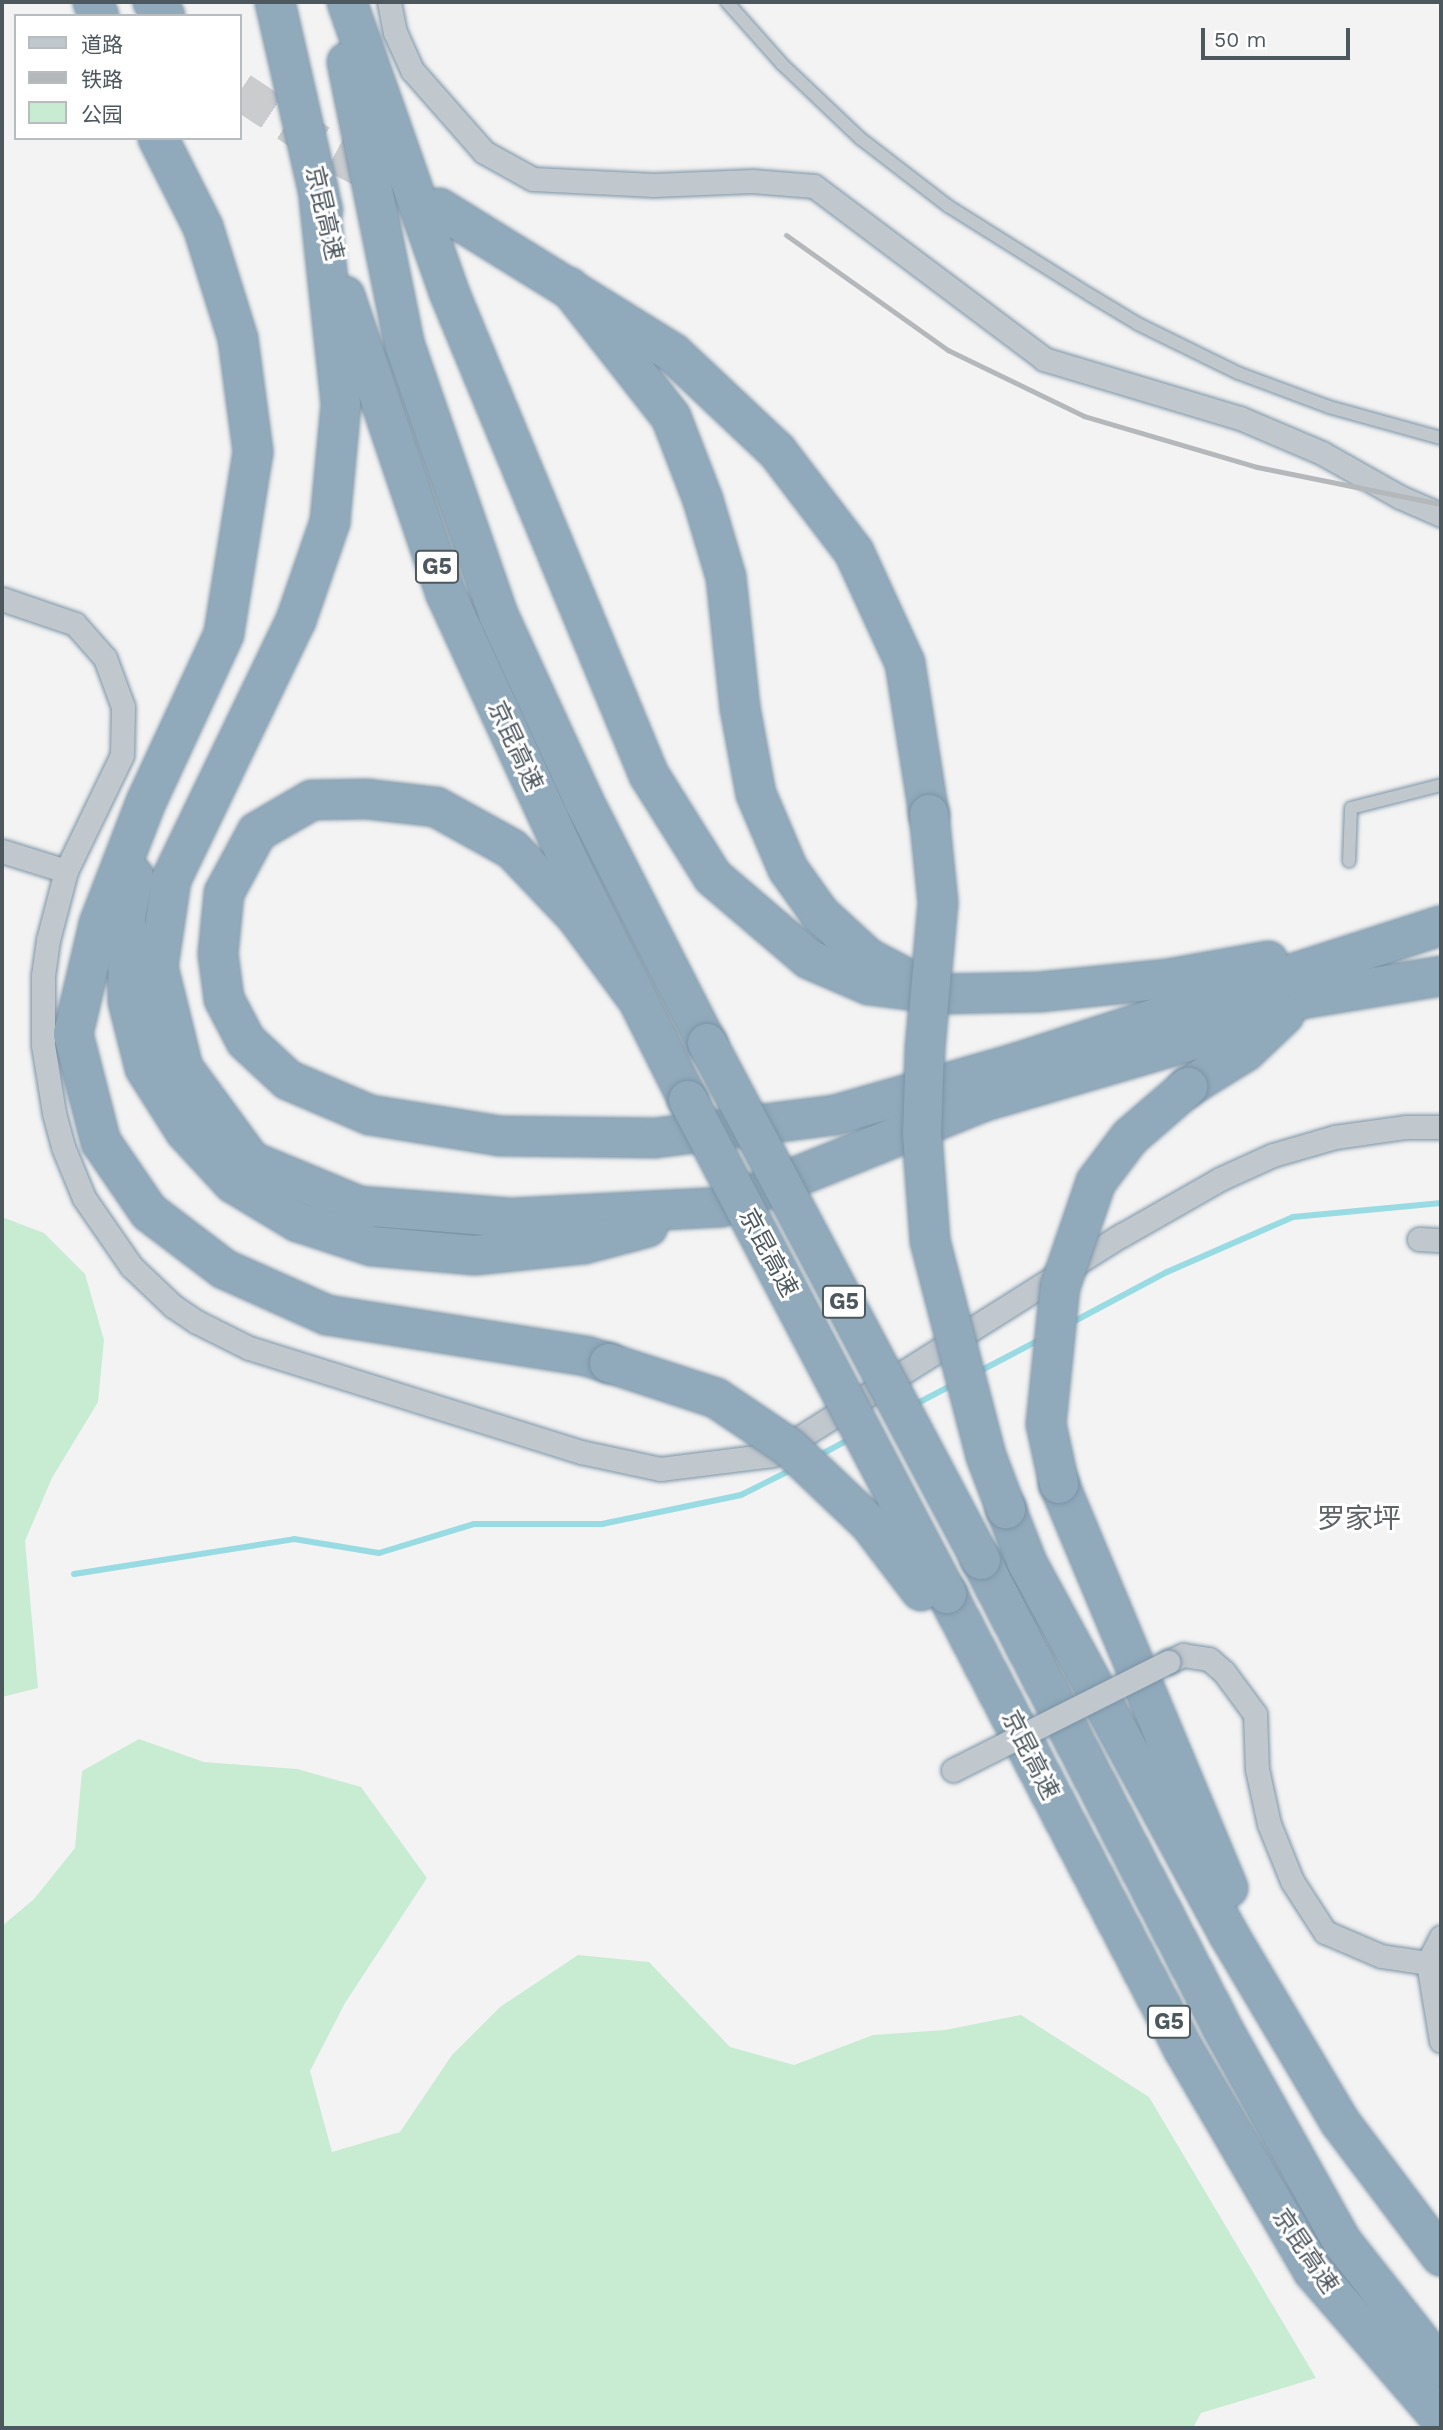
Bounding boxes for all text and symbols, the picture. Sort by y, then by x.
legend [14,14,242,140]
scale bar [1205,14,1354,58]
text: 50 m [1214,27,1266,52]
text: 道路 [81,32,123,57]
text: 铁路 [81,67,123,92]
text: 公园 [81,102,123,127]
street label: 京昆高速 [299,163,349,263]
road number: G5 [414,548,460,586]
street label: 京昆高速 [482,696,548,796]
street label: 京昆高速 [733,1204,803,1302]
road number: G5 [821,1282,867,1322]
district label: 罗家坪 [1317,1502,1401,1536]
street label: 京昆高速 [995,1706,1065,1804]
road number: G5 [1146,2002,1192,2041]
street label: 京昆高速 [1266,2203,1344,2299]

